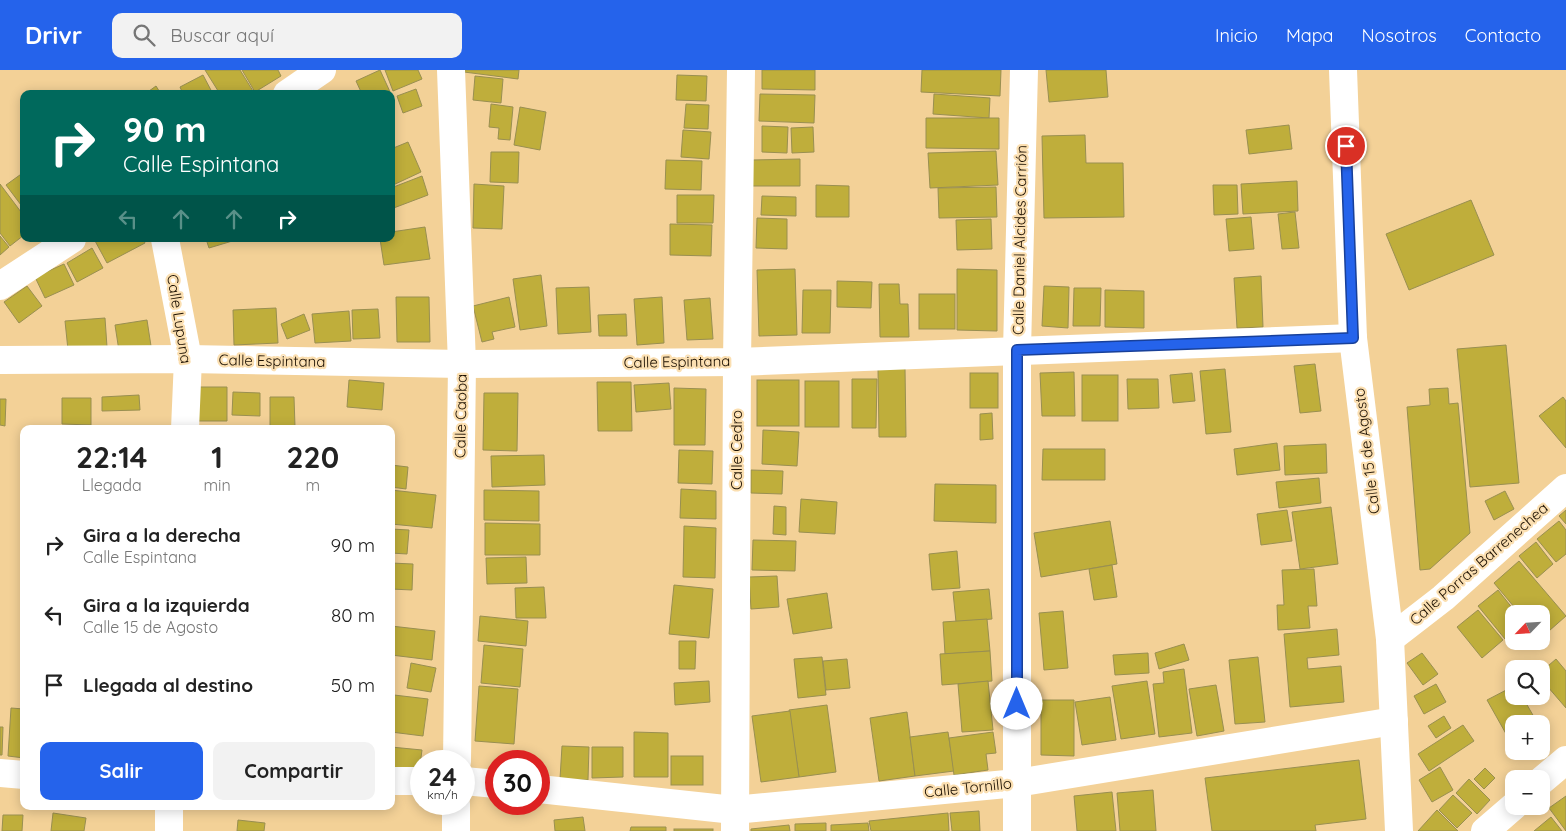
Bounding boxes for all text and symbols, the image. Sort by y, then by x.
search box [112,13,462,58]
text: Drivr [25,20,82,50]
icon: search [130,21,158,49]
text: Buscar aquí [170,23,274,47]
text: Inicio [1215,24,1258,47]
text: Mapa [1286,24,1334,47]
text: Nosotros [1362,24,1437,47]
text: Contacto [1465,24,1541,47]
text: 90 m [123,107,206,151]
icon: right [40,110,105,175]
pin [1325,125,1367,167]
icon: arrive [1332,132,1360,160]
street label: Calle Daniel Alcides Carrión [1008,145,1031,335]
text: Calle Espintana [123,150,279,178]
icon: left [114,205,142,233]
icon: ahead [167,205,195,233]
icon: ahead [220,205,248,233]
icon: right [273,205,301,233]
street label: Calle Lupuna [163,273,196,365]
street label: Calle Espintana [219,350,326,371]
street label: Calle Espintana [623,351,730,372]
street label: Calle Caoba [450,374,471,458]
street label: Calle 15 de Agosto [1349,387,1384,515]
street label: Calle Cedro [727,410,746,490]
text: 22:14 [76,438,148,476]
text: 1 [211,438,223,476]
text: 220 [287,438,339,476]
text: Llegada [82,475,142,495]
text: min [203,475,231,495]
text: m [306,475,320,495]
street label: Calle Porras Barrenechea [1406,498,1552,629]
text: Gira a la derecha [83,523,241,547]
icon: right [40,531,68,559]
text: 90 m [331,533,375,557]
text: Calle Espintana [83,547,197,567]
text: Gira a la izquierda [83,593,250,617]
icon: left [40,601,68,629]
text: 80 m [331,603,375,627]
north arrow [1505,605,1550,650]
map controls [1505,605,1550,815]
text: Calle 15 de Agosto [83,617,218,637]
button: search [1505,660,1550,705]
icon: arrive [40,671,68,699]
text: Llegada al destino [83,673,253,697]
text: 50 m [331,673,375,697]
position arrow [990,677,1042,729]
button: + [1505,715,1550,760]
button: Salir [40,742,203,800]
button: Compartir [213,742,375,800]
speed limit sign: 30 [485,750,550,815]
text: 24 [428,761,457,792]
button: − [1505,770,1550,815]
street label: Calle Tornillo [923,773,1013,802]
text: km/h [427,787,458,802]

